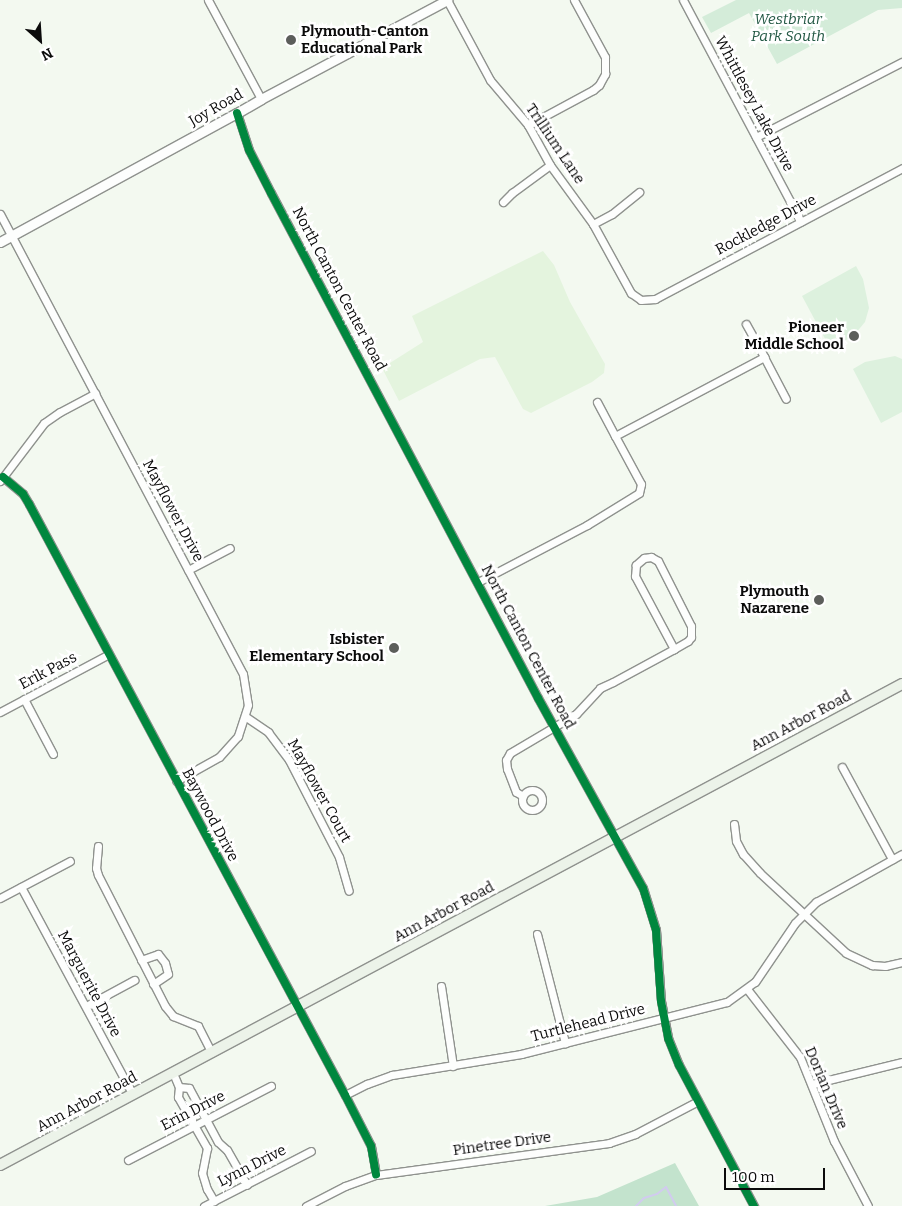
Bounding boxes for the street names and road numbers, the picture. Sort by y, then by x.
street label: Whittlesey Lake Drive [711,33,797,175]
street label: Joy Road [186,85,246,131]
street label: Trillium Lane [522,100,588,188]
street label: Rockledge Drive [712,191,820,259]
street label: North Canton Center Road [288,204,390,374]
street label: Mayflower Drive [138,457,208,565]
street label: North Canton Center Road [477,562,579,732]
street label: Erik Pass [16,648,80,694]
street label: Ann Arbor Road [748,687,854,755]
street label: Mayflower Court [283,736,355,846]
street label: Baywood Drive [178,765,242,865]
street label: Ann Arbor Road [391,878,497,946]
street label: Marguerite Drive [53,928,125,1040]
street label: Turtlehead Drive [529,1000,647,1046]
street label: Dorian Drive [801,1044,851,1132]
street label: Ann Arbor Road [34,1068,140,1136]
street label: Erin Drive [158,1087,228,1135]
street label: Pinetree Drive [452,1128,552,1160]
street label: Lynn Drive [215,1141,289,1191]

